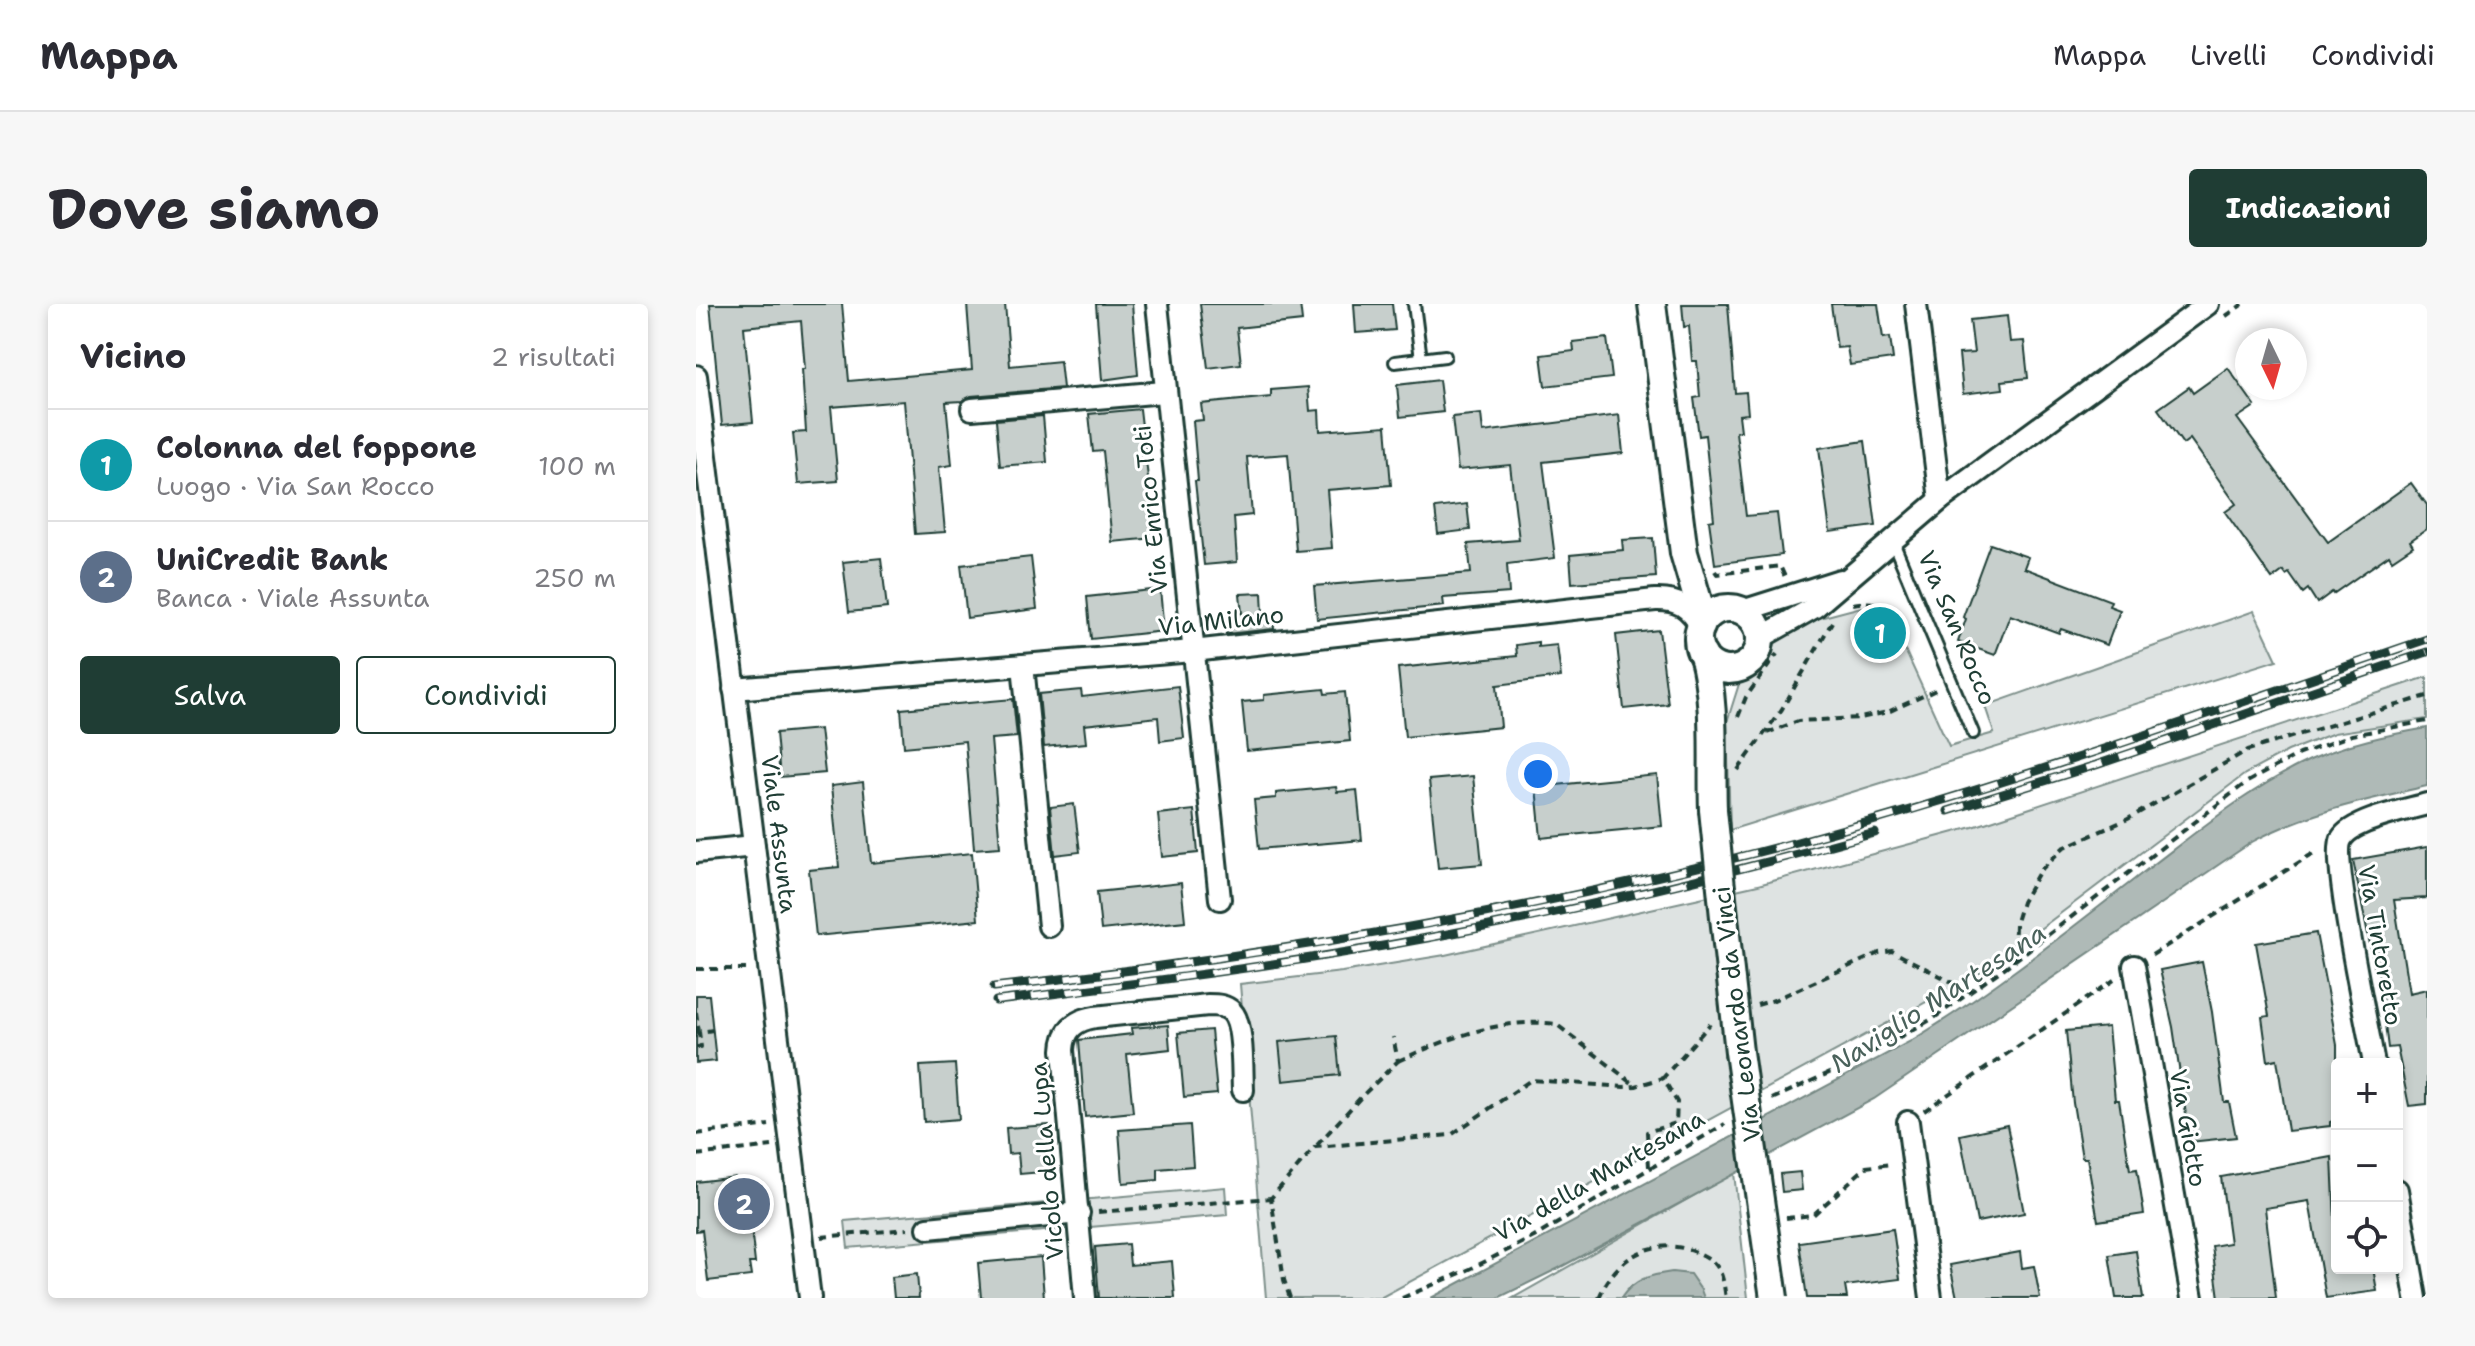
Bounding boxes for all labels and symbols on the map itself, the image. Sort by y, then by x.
north arrow [2235,328,2307,400]
street label: Via Enrico Toti [1126,423,1176,595]
street label: Via San Rocco [1910,546,2004,710]
street label: Via Milano [1156,598,1286,644]
pin: 1 [1854,603,1906,663]
street label: Viale Assunta [753,753,805,915]
your location [1518,754,1558,794]
street label: Via Tintoretto [2350,862,2410,1028]
street label: Via Leonardo da Vinci [1705,884,1769,1144]
water label: Naviglio Martesana [1823,915,2052,1080]
street label: Vicolo della Lupa [1022,1061,1072,1261]
street label: Via Giotto [2162,1067,2214,1189]
street label: Via della Martesana [1488,1102,1710,1250]
pin: 2 [718,1174,770,1234]

